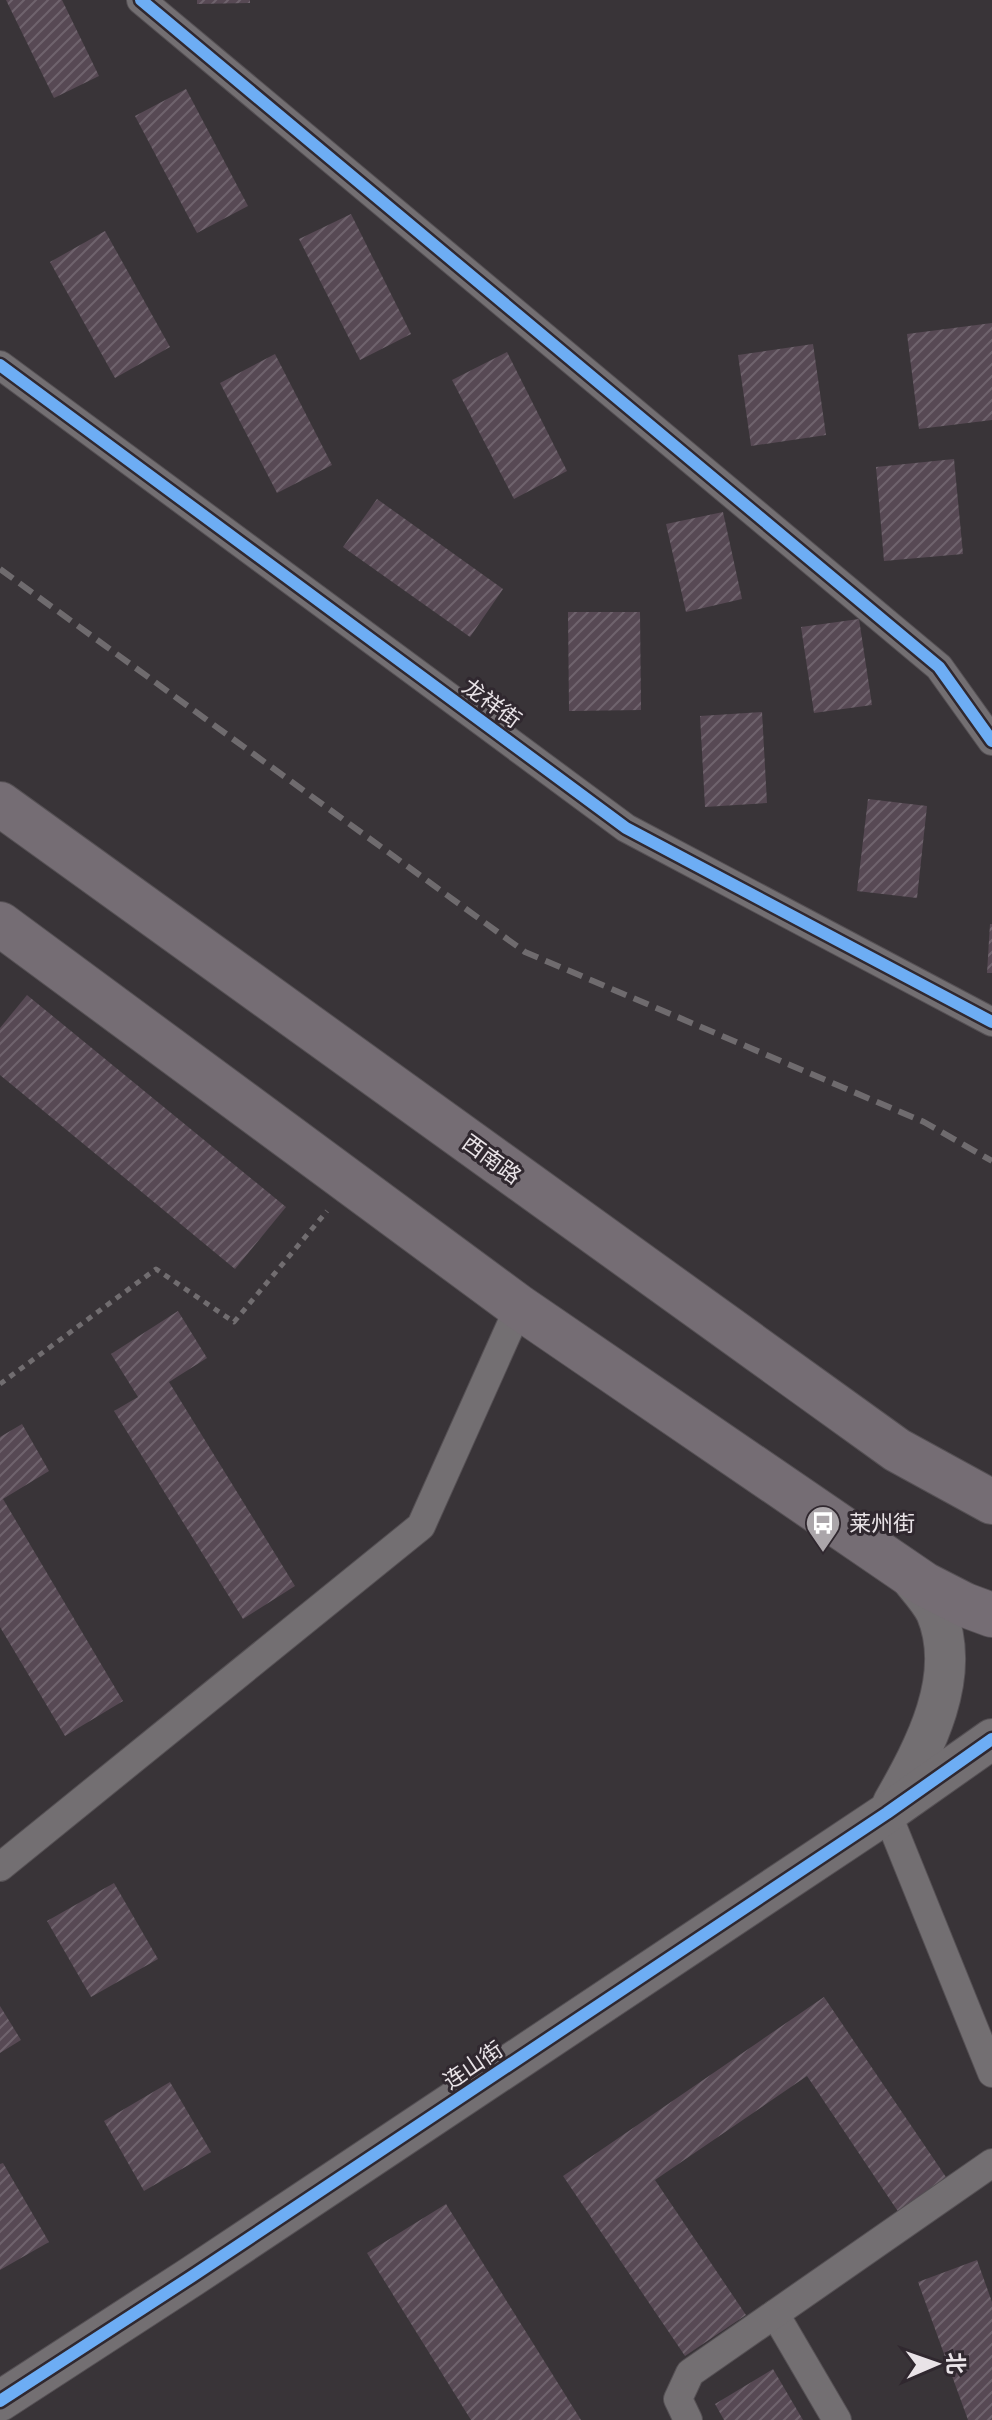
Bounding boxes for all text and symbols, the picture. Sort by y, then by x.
street label: 龙祥街 [457,673,526,734]
street label: 西南路 [457,1129,526,1190]
bus stop icon: 莱州街 [804,1504,842,1554]
place label: 莱州街 [849,1510,915,1537]
street label: 连山街 [438,2036,508,2095]
north arrow [896,2324,976,2404]
text: 北 [942,2352,969,2375]

